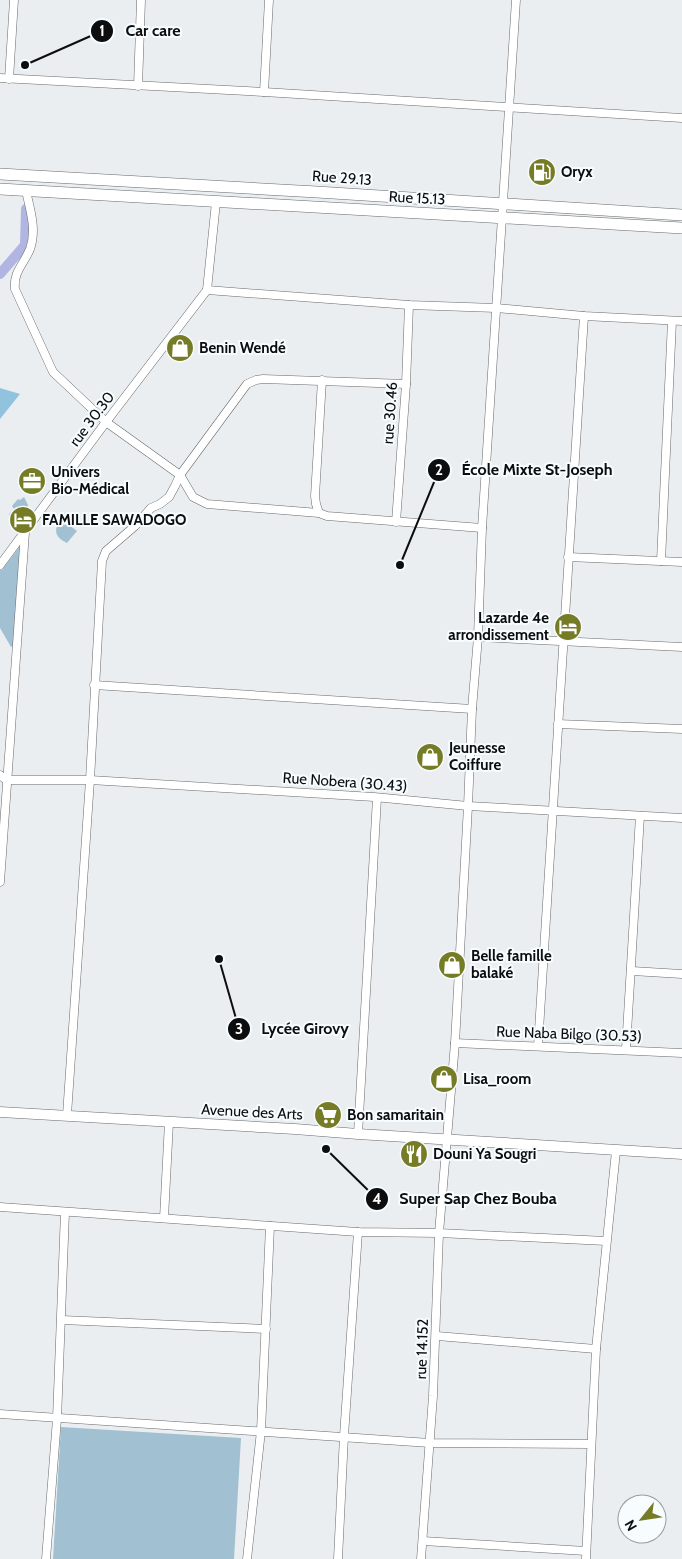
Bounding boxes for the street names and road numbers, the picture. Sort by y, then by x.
street label: Rue 29.13 [312,167,372,189]
street label: Rue 15.13 [388,188,446,208]
street label: rue 30.46 [379,381,401,445]
street label: rue 30.30 [66,388,118,450]
street label: Rue Nobera (30.43) [282,769,408,795]
street label: Rue Naba Bilgo (30.53) [496,1022,642,1046]
street label: Avenue des Arts [201,1100,303,1124]
street label: rue 14.152 [412,1318,432,1380]

